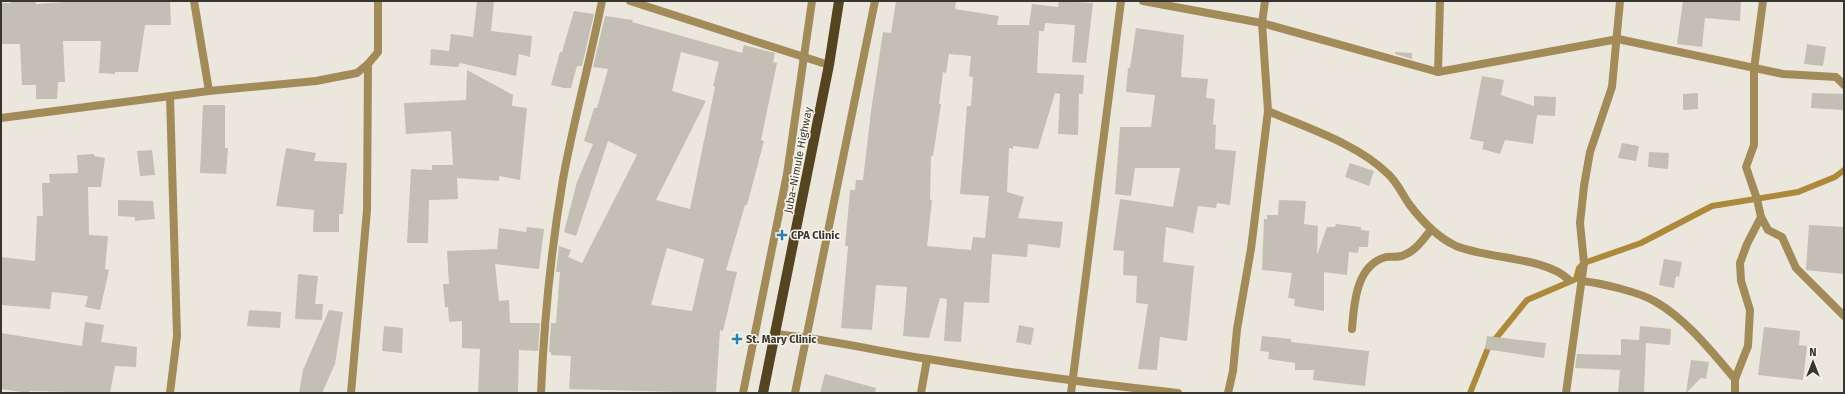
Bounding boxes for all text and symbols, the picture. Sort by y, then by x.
street label: Juba–Nimule Highway [782,105,815,214]
marker: CPA Clinic [776,229,788,241]
place label: CPA Clinic [791,229,840,242]
marker: St. Mary Clinic [731,333,743,345]
place label: St. Mary Clinic [746,333,817,346]
north arrow [1793,342,1833,382]
text: N [1809,346,1817,359]

